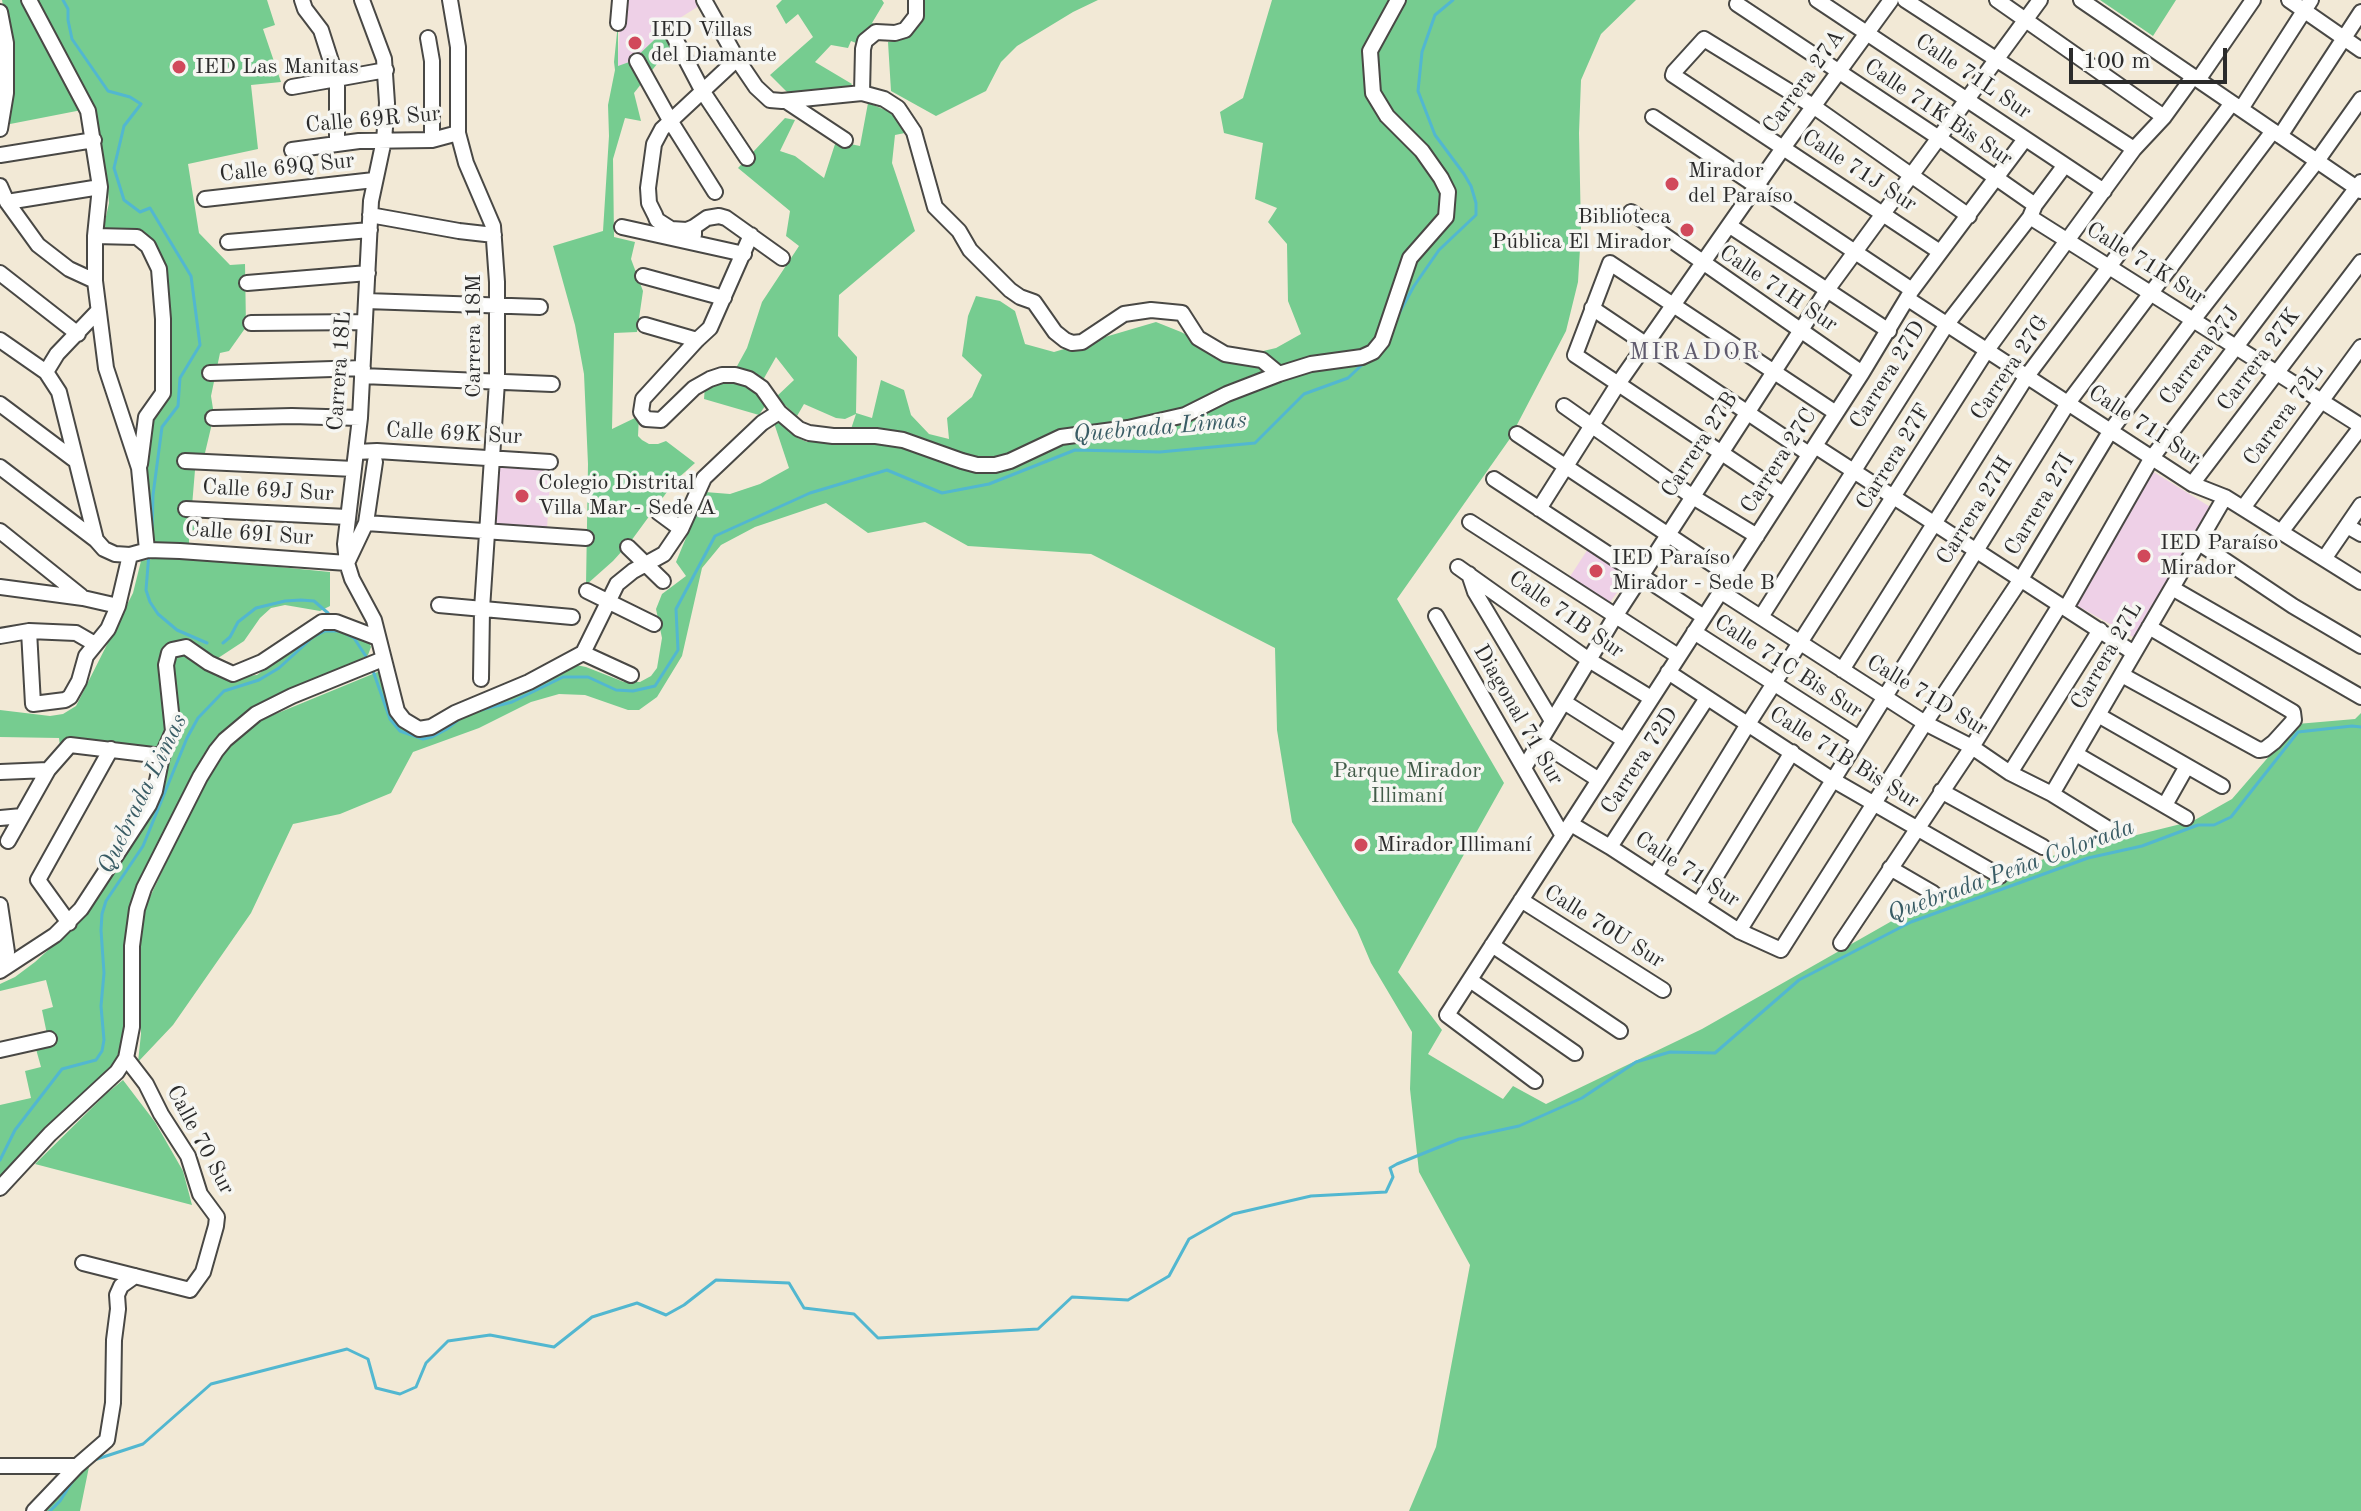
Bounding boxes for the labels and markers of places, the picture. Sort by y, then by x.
place label: IED Villas del Diamante [651,17,777,68]
marker: IED Villas del Diamante [626,34,644,52]
place label: IED Las Manitas [195,54,359,80]
marker: IED Las Manitas [170,58,188,76]
place label: Mirador del Paraíso [1688,158,1793,210]
marker: Mirador del Paraíso [1663,175,1681,193]
place label: Biblioteca Pública El Mirador [1492,204,1671,256]
marker: Biblioteca Pública El Mirador [1678,221,1696,239]
place label: Colegio Distrital Villa Mar - Sede A [538,470,716,522]
marker: Colegio Distrital Villa Mar - Sede A [513,487,531,505]
place label: IED Paraíso Mirador [2160,530,2278,582]
place label: IED Paraíso Mirador - Sede B [1612,545,1775,596]
marker: IED Paraíso Mirador [2135,547,2153,565]
marker: IED Paraíso Mirador - Sede B [1587,562,1605,580]
place label: Mirador Illimaní [1377,832,1531,858]
marker: Mirador Illimaní [1352,836,1370,854]

